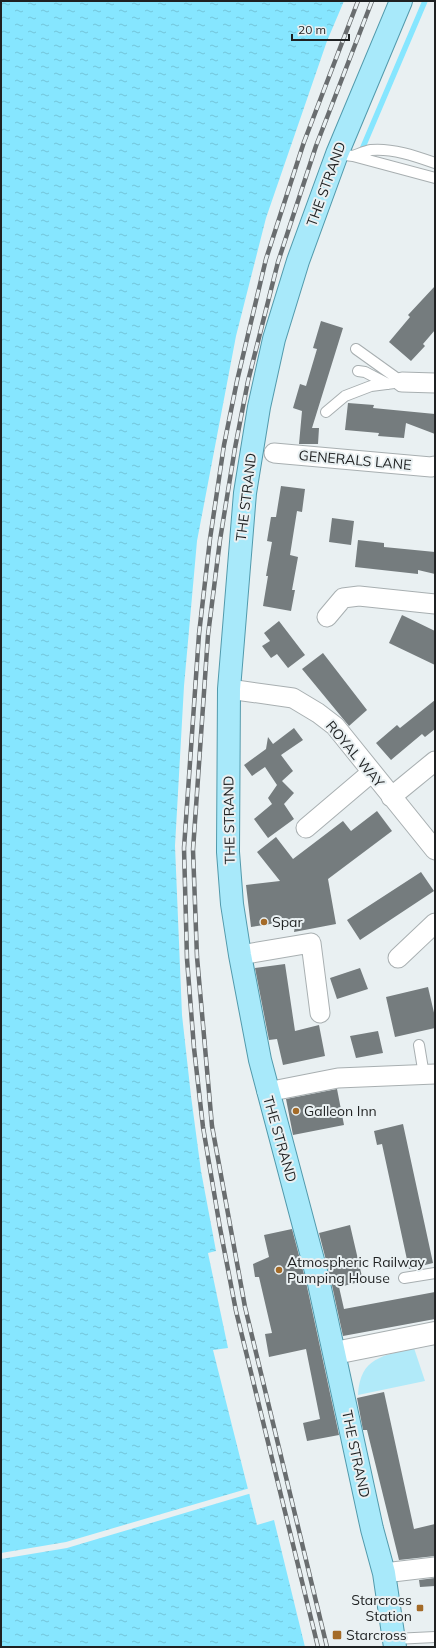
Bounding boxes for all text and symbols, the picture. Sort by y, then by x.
scale bar [292,16,349,42]
text: 20 m [298,22,326,37]
street label: THE STRAND [302,139,350,229]
street label: GENERALS LANE [298,446,412,474]
street label: THE STRAND [232,452,260,542]
street label: ROYAL WAY [322,717,388,791]
street label: THE STRAND [219,775,239,865]
place label: Spar [272,913,304,931]
marker: Spar [259,917,269,927]
street label: THE STRAND [259,1094,301,1184]
place label: Galleon Inn [304,1102,377,1120]
marker: Galleon Inn [291,1106,301,1116]
place label: Atmospheric Railway Pumping House [287,1253,426,1287]
marker: Atmospheric Railway Pumping House [274,1265,284,1275]
street label: THE STRAND [338,1409,374,1499]
place label: Starcross Station [351,1591,412,1625]
marker: Starcross Station [415,1603,425,1613]
place label: Starcross [346,1626,407,1644]
marker: Starcross [331,1629,343,1641]

